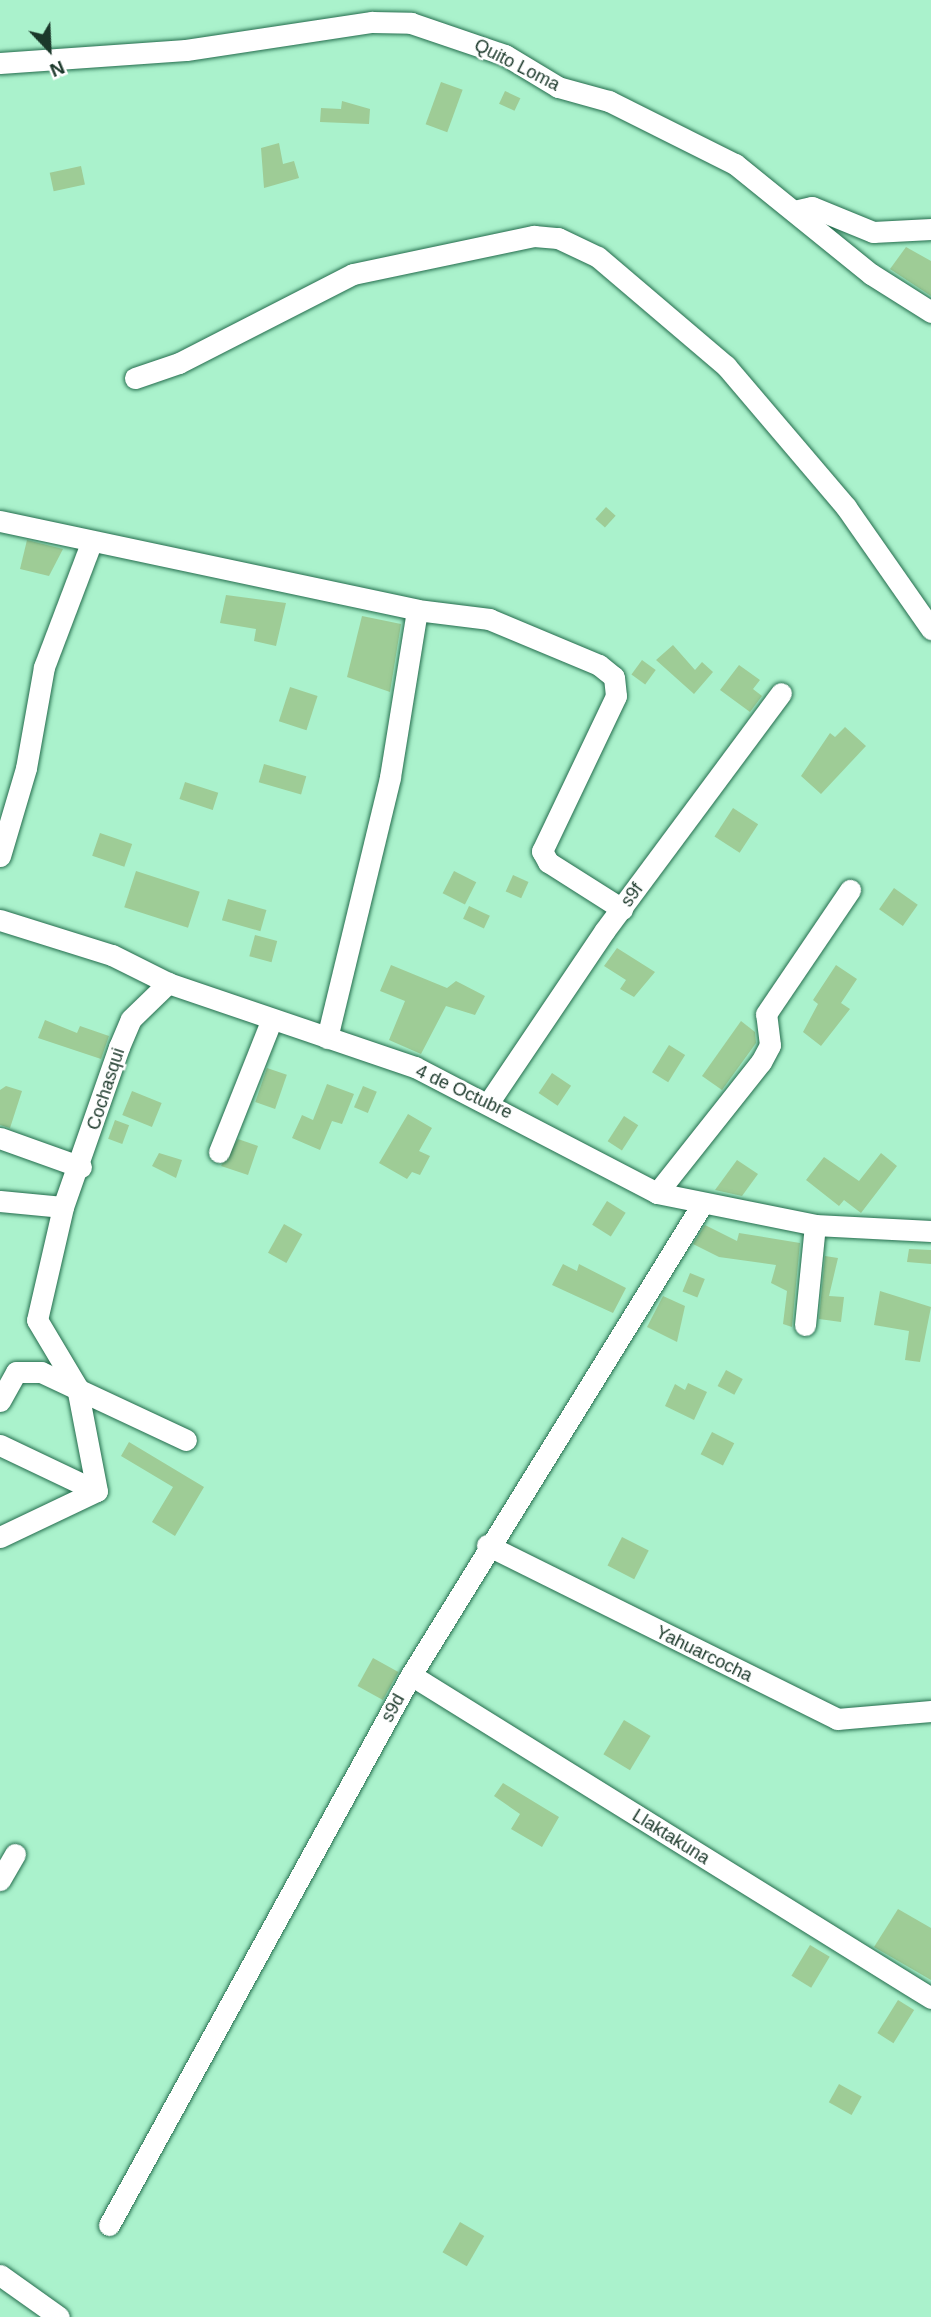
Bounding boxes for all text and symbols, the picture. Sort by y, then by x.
north arrow [14,14,84,84]
street label: Quito Loma [471,34,563,96]
text: N [47,56,68,81]
street label: s9f [616,879,648,911]
street label: Cochasqui [83,1045,129,1133]
street label: 4 de Octubre [412,1060,516,1124]
street label: Yahuarcocha [652,1621,756,1687]
street label: s9d [377,1690,409,1726]
street label: Llaktakuna [628,1805,714,1869]

